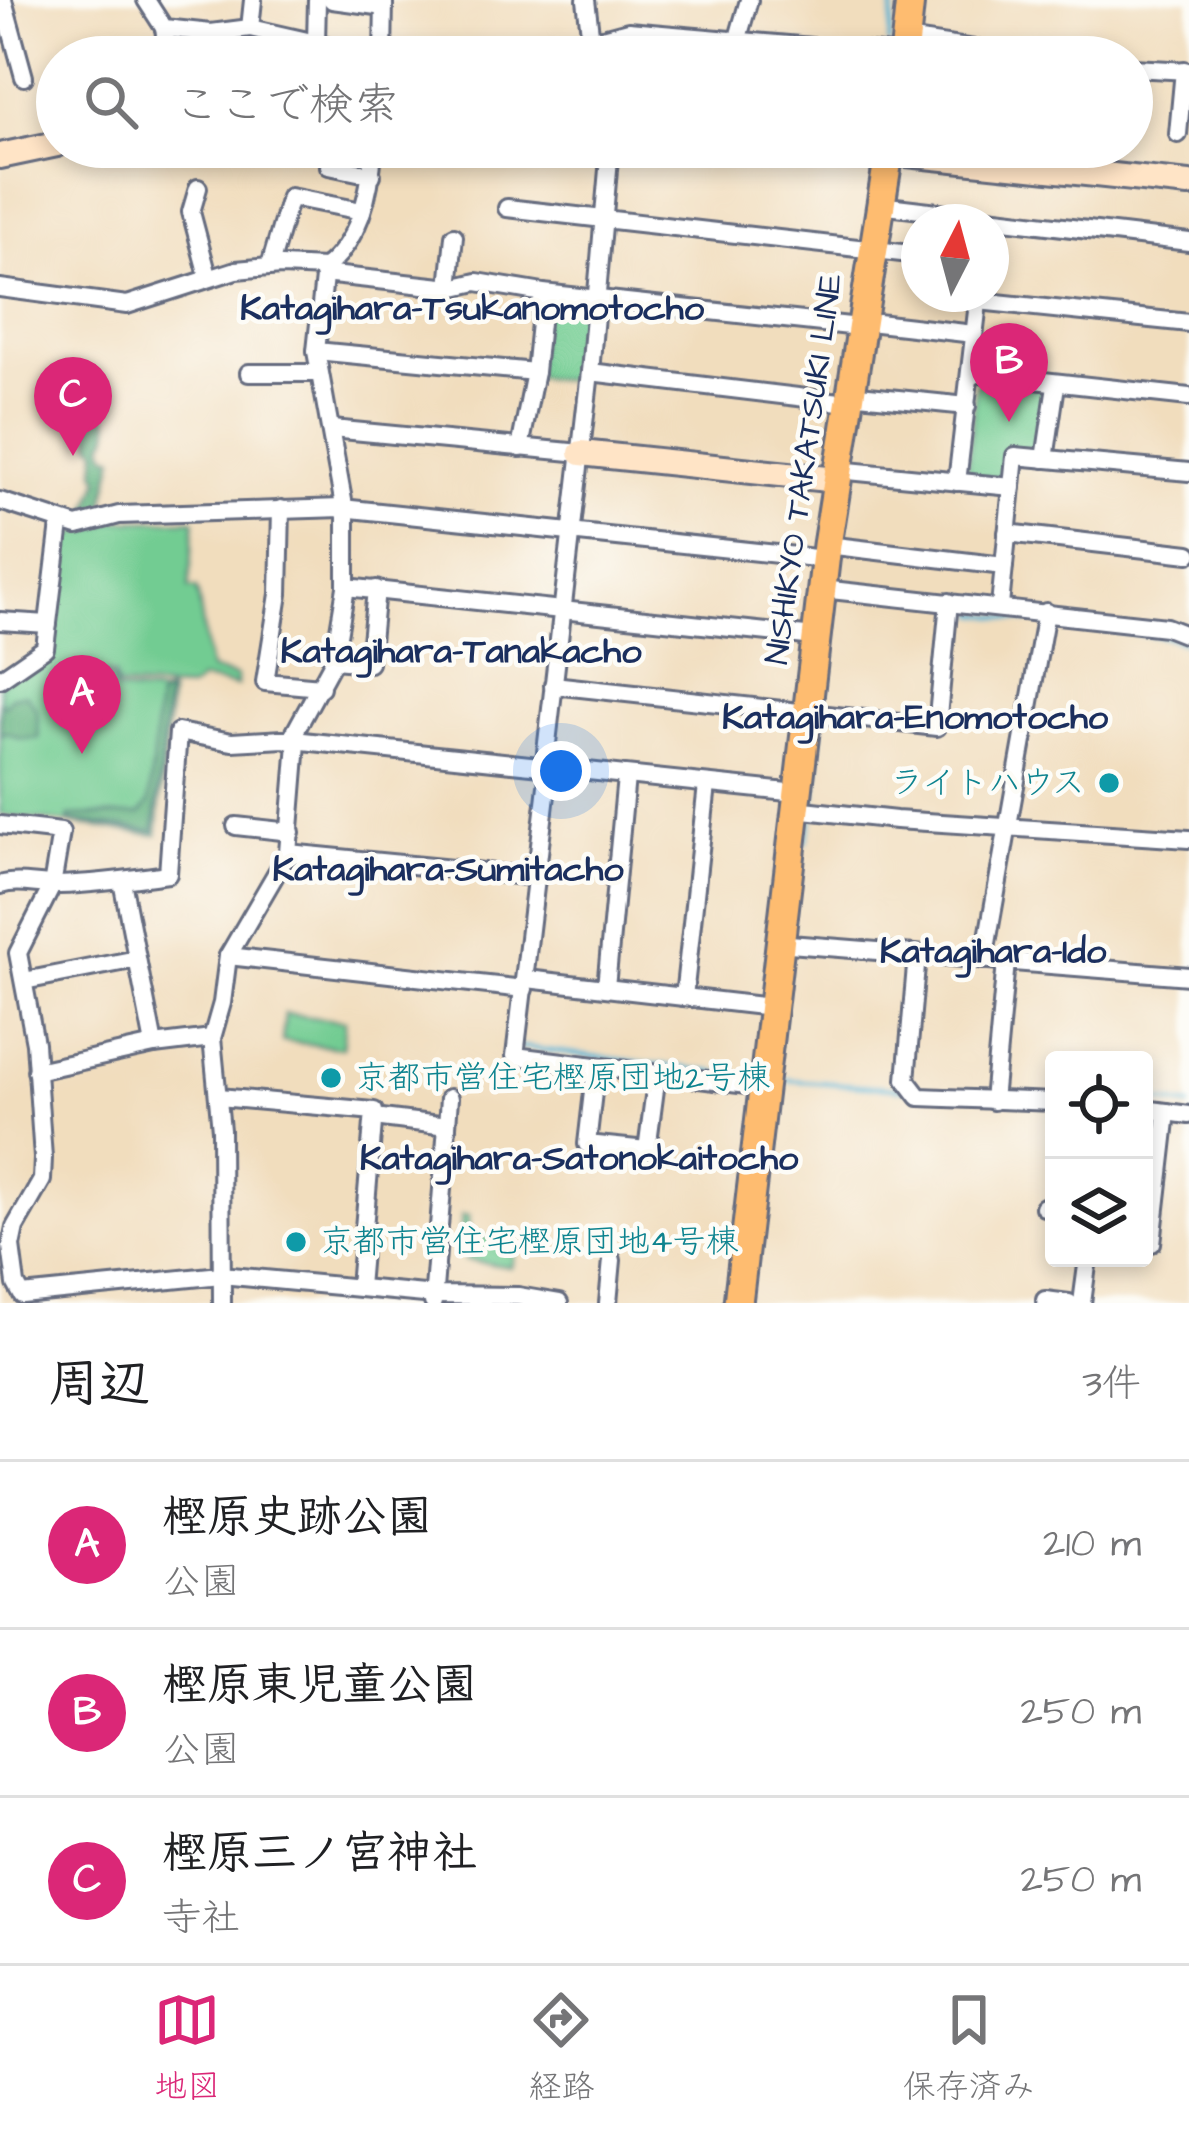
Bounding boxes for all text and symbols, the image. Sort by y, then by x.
search box [36,36,1153,168]
icon: search [78,69,144,135]
text: ここで検索 [174,75,399,137]
north arrow [901,204,1009,312]
street label: NISHIKYO TAKATSUKI LINE [754,271,854,667]
district label: Katagihara-Tsukanomotocho [240,283,705,335]
pin: B [970,323,1048,422]
pin: C [34,357,112,456]
district label: Katagihara-Tanakacho [281,626,642,678]
pin: A [43,655,121,754]
district label: Katagihara-Enomotocho [722,692,1109,744]
your location [531,741,591,801]
place label: ライトハウス [890,760,1085,806]
marker: ライトハウス [1096,770,1122,796]
district label: Katagihara-Sumitacho [272,844,624,896]
district label: Katagihara-Ido [880,926,1107,978]
map controls [1045,1051,1153,1267]
button: locate [1045,1051,1153,1159]
place label: 京都市営住宅樫原団地2号棟 [355,1055,770,1101]
marker: 京都市営住宅樫原団地2号棟 [318,1065,344,1091]
district label: Katagihara-Satonokaitocho [360,1133,799,1185]
button: layers [1045,1159,1153,1267]
place label: 京都市営住宅樫原団地4号棟 [320,1219,738,1265]
marker: 京都市営住宅樫原団地4号棟 [283,1229,309,1255]
text: 周辺 [48,1350,150,1421]
text: 3件 [1082,1358,1141,1412]
text: 樫原史跡公園 [162,1487,432,1549]
text: A [75,1518,99,1572]
text: 210 m [1043,1518,1141,1572]
text: 公園 [162,1556,240,1610]
text: 樫原東児童公園 [162,1655,477,1717]
text: B [73,1686,101,1740]
text: 250 m [1020,1686,1141,1740]
text: 公園 [162,1724,240,1778]
text: 樫原三ノ宮神社 [162,1823,477,1885]
text: C [73,1854,101,1908]
text: 250 m [1020,1854,1141,1908]
text: 寺社 [162,1892,240,1946]
tab: 地図 [154,1987,220,2110]
tab: 経路 [528,1987,594,2110]
tab: 保存済み [903,1987,1035,2110]

